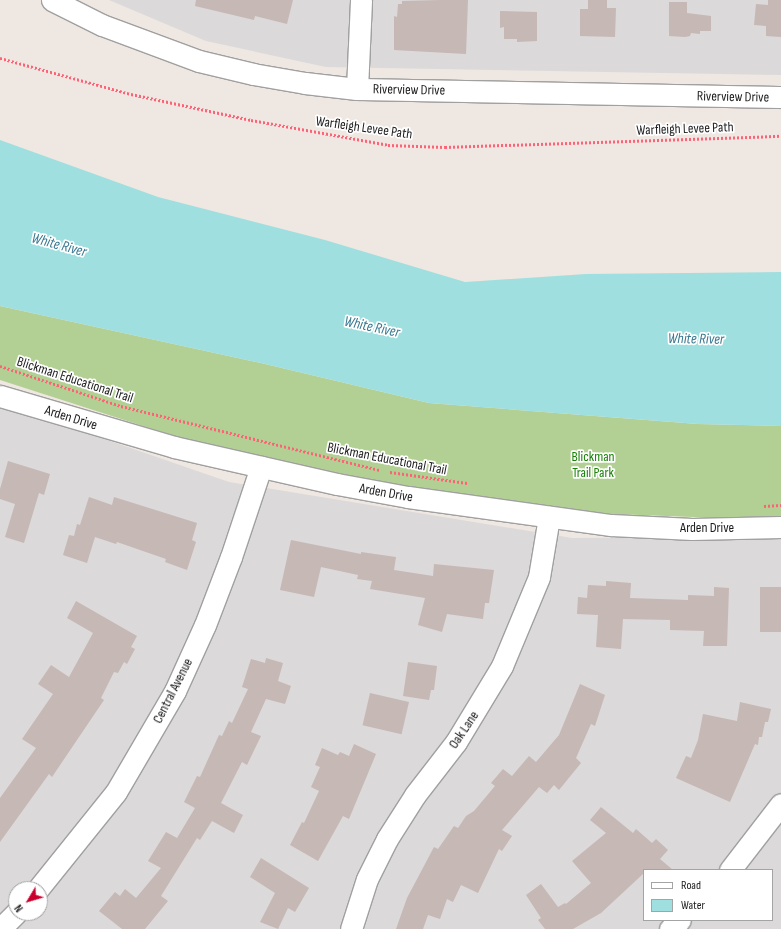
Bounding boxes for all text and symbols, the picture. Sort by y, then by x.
street label: Riverview Drive [373,81,445,99]
street label: Riverview Drive [697,88,769,106]
street label: Warfleigh Levee Path [315,113,413,143]
street label: Warfleigh Levee Path [636,119,734,139]
water label: White River [29,229,89,261]
water label: White River [343,312,401,342]
water label: White River [668,330,724,348]
street label: Blickman Educational Trail [15,353,135,407]
street label: Arden Drive [43,402,99,434]
street label: Blickman Educational Trail [326,439,448,479]
park label: Blickman Trail Park [571,449,615,482]
street label: Arden Drive [358,480,414,506]
street label: Arden Drive [680,520,734,536]
street label: Central Avenue [149,656,197,726]
street label: Oak Lane [445,708,483,752]
legend [643,869,773,921]
text: Road [681,878,701,893]
north arrow [8,881,48,921]
text: Water [681,898,705,913]
text: N [12,902,26,914]

